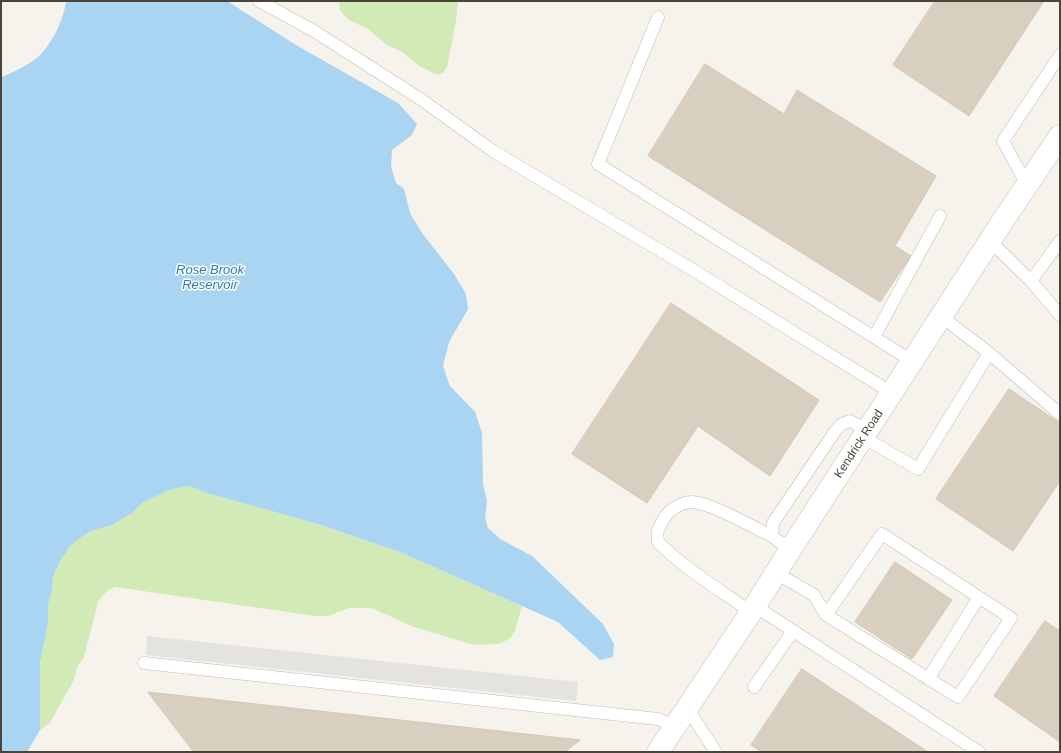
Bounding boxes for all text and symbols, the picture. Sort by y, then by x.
water label: Rose Brook Reservoir [176,262,244,293]
street label: Kendrick Road [832,407,886,481]

